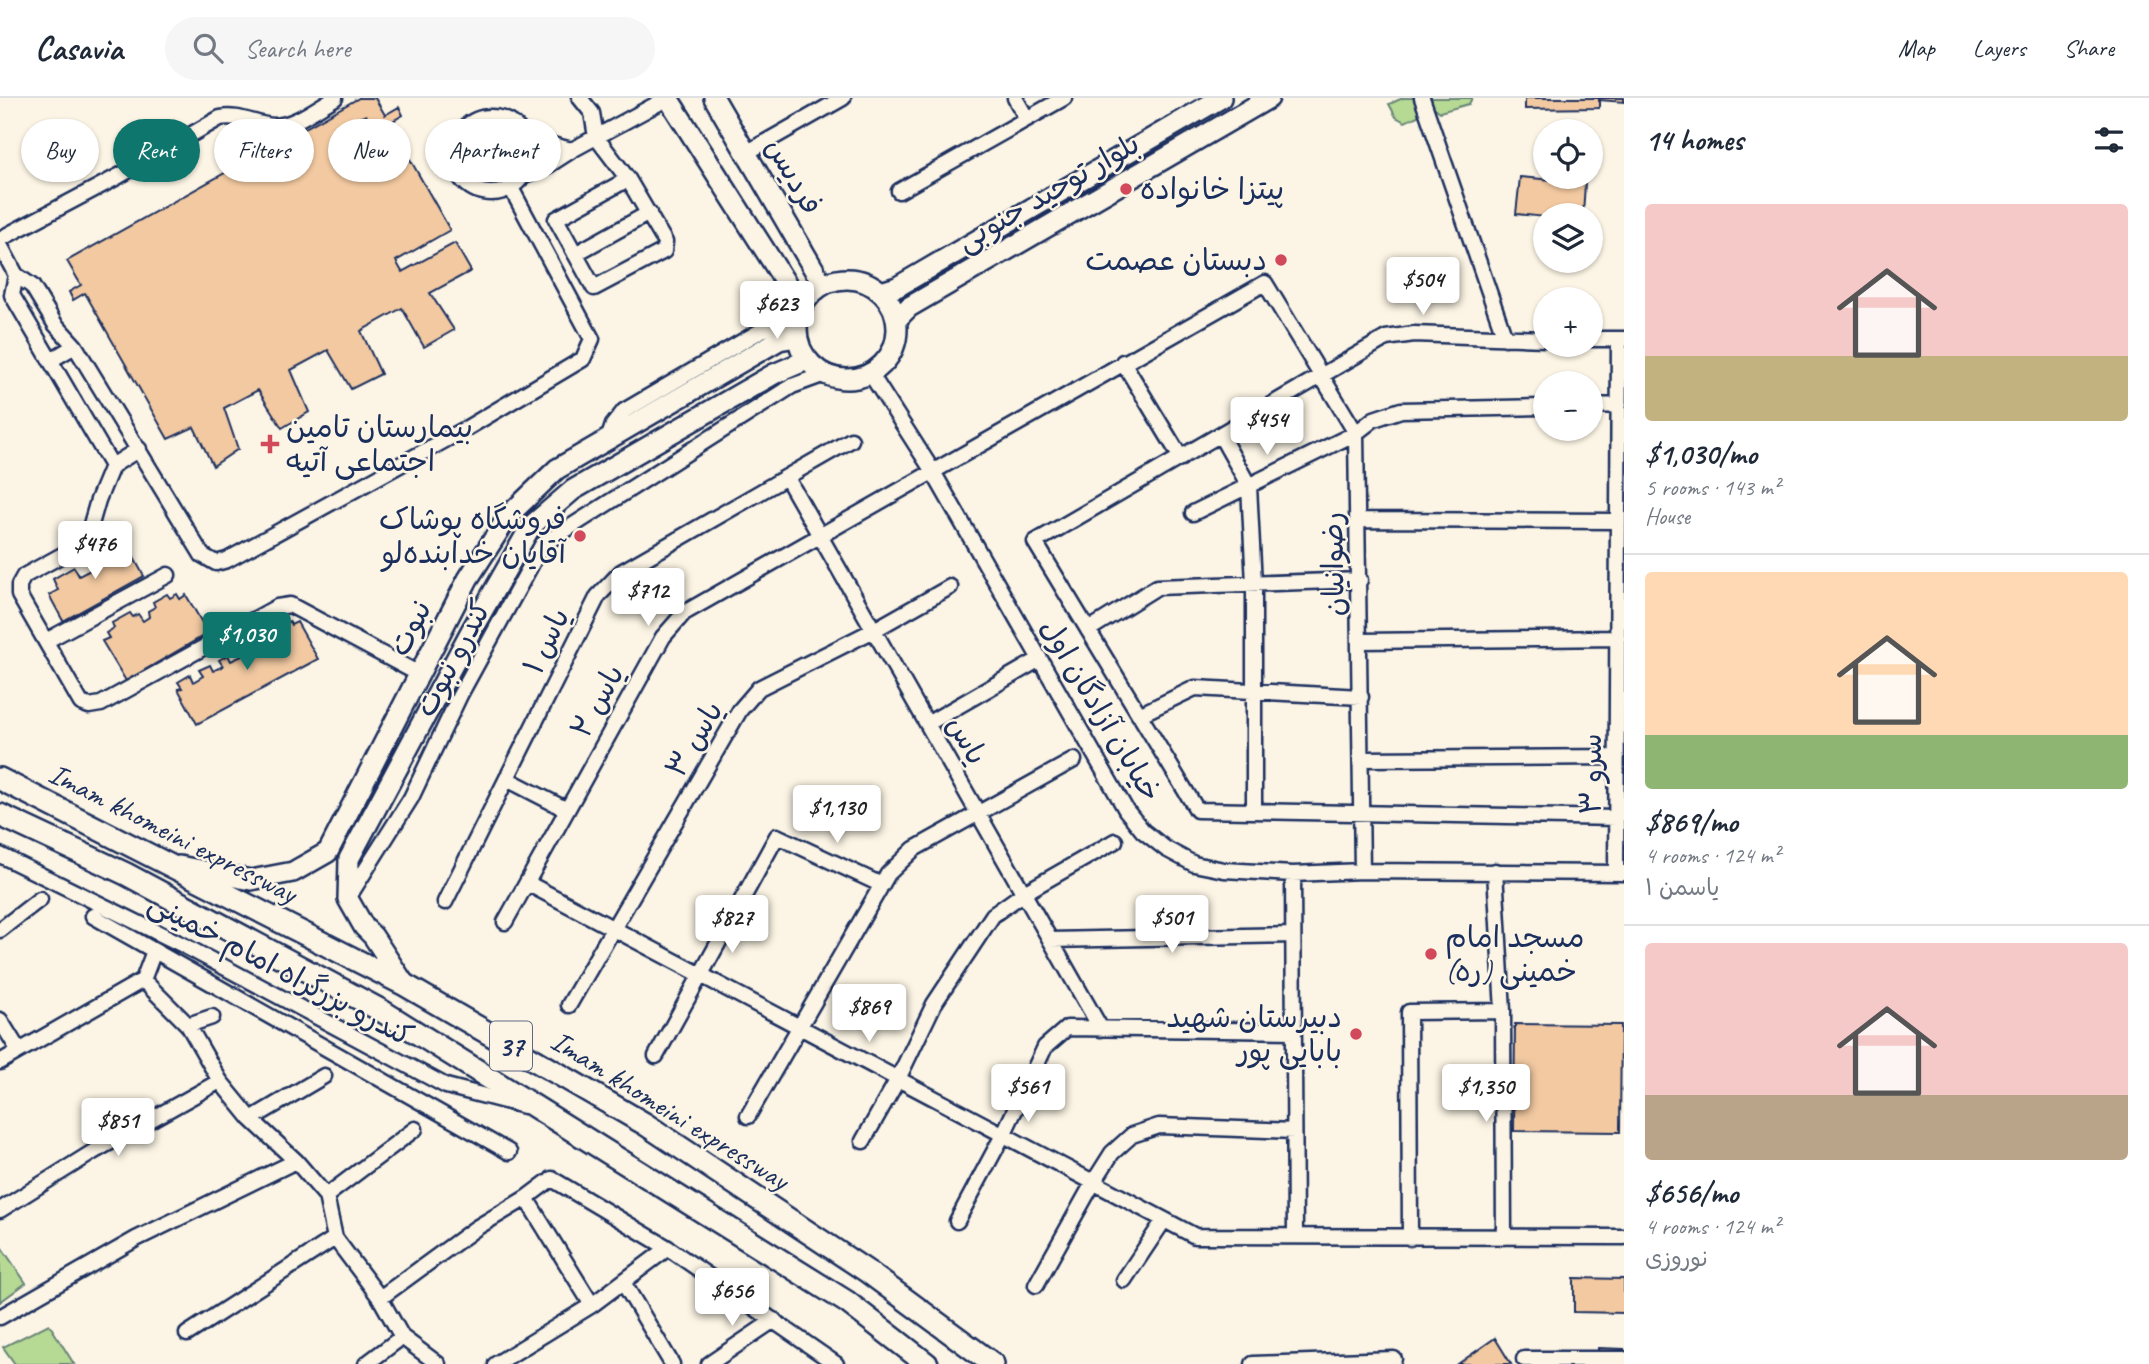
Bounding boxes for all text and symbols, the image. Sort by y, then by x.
search box [165,17,655,80]
text: Casavia [35,27,123,69]
icon: search [189,29,227,67]
text: Search here [245,32,351,65]
text: Map [1898,33,1935,63]
text: Layers [1973,33,2026,63]
text: Share [2064,33,2114,63]
chip: Buy [21,119,99,182]
chip: Rent [113,119,200,182]
chip: Filters [214,119,314,182]
chip: New [328,119,411,182]
chip: Apartment [425,119,561,182]
map controls [1533,119,1603,441]
button: locate [1533,119,1603,189]
text: 14 homes [1645,121,1743,159]
icon: filters [2090,121,2128,159]
street label: بلوار توحید جنوبی [950,124,1147,261]
street label: فردیس [757,131,831,221]
place label: پیتزا خانواده [1140,170,1284,208]
marker: پیتزا خانواده [1118,181,1134,197]
button: layers [1533,203,1603,273]
place label: دبستان عصمت [1085,241,1267,279]
icon: home [1824,250,1950,376]
marker: دبستان عصمت [1273,252,1289,268]
pin: $504 [1382,258,1464,317]
text: $504 [1402,265,1444,294]
pin: $623 [736,282,818,341]
button: + [1533,287,1603,357]
text: $623 [756,289,798,318]
button: − [1533,371,1603,441]
pin: $454 [1226,398,1308,457]
text: $454 [1246,405,1288,434]
place label: بیمارستان تامین اجتماعی آتیه [286,408,473,480]
marker: بیمارستان تامین اجتماعی آتیه [260,434,280,454]
text: $1,030/mo [1645,435,1757,473]
text: 5 rooms · 143 m² [1645,473,1780,502]
place label: فروشگاه پوشاک آقایان خدابنده‌لو [379,500,568,573]
text: House [1645,502,1690,531]
street label: رضوانیان [1313,511,1353,617]
pin: $476 [54,522,136,581]
marker: فروشگاه پوشاک آقایان خدابنده‌لو [572,528,588,544]
text: $476 [74,529,116,558]
pin: $712 [607,568,689,628]
text: $712 [627,576,669,605]
street label: کندرو نبوت [406,593,500,723]
street label: نبوت [380,594,440,662]
street label: یاس ۱ [514,602,578,680]
pin: $1,030 [190,612,304,672]
street label: خیابان آزادگان اول [1031,612,1171,808]
icon: home [1824,617,1950,743]
text: $1,030 [219,620,275,649]
street label: یاس ۲ [561,658,633,744]
street label: یاس ۳ [656,694,732,784]
street label: یاس [938,709,996,771]
street label: سرو ۳ [1572,733,1610,815]
street label: Imam khomeini expressway [43,754,306,913]
pin: $1,130 [780,786,894,845]
text: $1,130 [809,793,865,822]
text: $869/mo [1645,803,1738,841]
text: 4 rooms · 124 m² [1645,841,1780,870]
text: یاسمن ۱ [1645,873,1719,902]
street label: کندرو بزرگراه امام خمینی [141,883,420,1058]
pin: $827 [691,896,773,955]
pin: $501 [1131,896,1213,955]
text: $827 [711,903,753,932]
text: $501 [1151,903,1193,932]
place label: مسجد امام خمینی (ره) [1445,918,1584,990]
marker: مسجد امام خمینی (ره) [1423,946,1439,962]
pin: $869 [828,984,910,1044]
icon: home [1824,988,1950,1114]
text: $869 [848,992,890,1021]
place label: دبیرستان شهید بابایی پور [1166,998,1342,1070]
road number: 37 [490,1021,532,1070]
street label: Imam khomeini expressway [544,1021,798,1200]
marker: دبیرستان شهید بابایی پور [1348,1026,1364,1042]
pin: $561 [987,1065,1069,1124]
pin: $1,350 [1429,1065,1543,1124]
text: $561 [1007,1072,1049,1101]
text: $1,350 [1458,1072,1514,1101]
pin: $851 [77,1098,159,1158]
text: $851 [97,1106,139,1135]
text: $656/mo [1645,1174,1738,1212]
text: 4 rooms · 124 m² [1645,1212,1780,1241]
text: نوروزی [1645,1244,1709,1273]
pin: $656 [691,1268,773,1328]
text: $656 [711,1276,753,1305]

